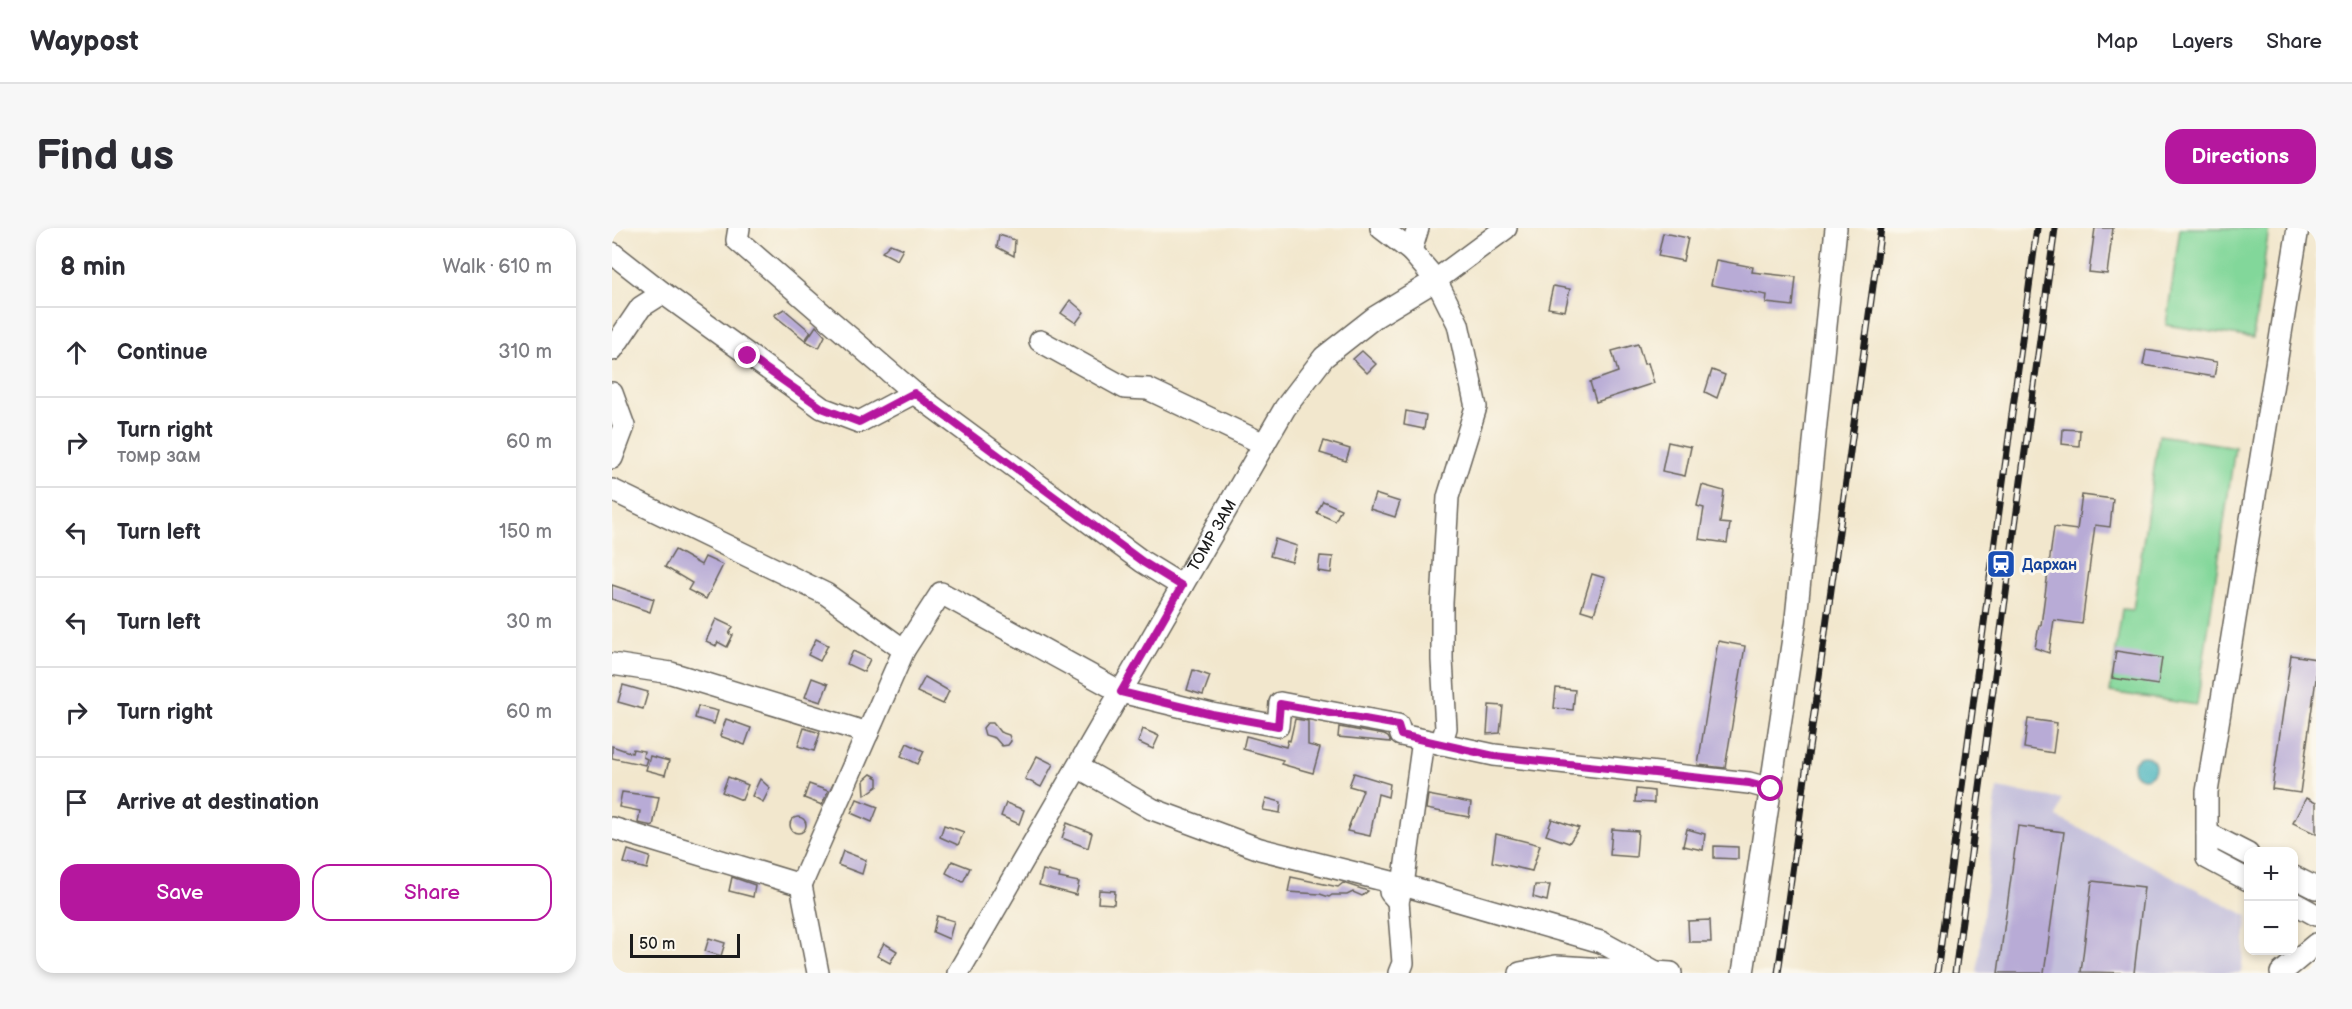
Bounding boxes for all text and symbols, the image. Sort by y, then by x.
text: Waypost [30,25,139,58]
text: Map [2096,29,2138,54]
text: Layers [2171,29,2233,54]
text: Share [2266,29,2322,54]
button: Directions [2165,129,2316,184]
text: Find us [36,131,174,182]
text: 8 min [60,252,126,283]
text: Walk · 610 m [443,255,552,279]
icon: ahead [60,336,93,369]
text: Continue [117,339,207,366]
text: 310 m [498,340,552,364]
route end [734,342,760,368]
text: Turn right [117,417,213,444]
icon: right [60,426,93,459]
text: 60 m [506,430,552,454]
text: томр зам [117,444,201,468]
street label: ТОМР ЗАМ [1184,496,1241,575]
icon: left [60,516,93,549]
text: Turn left [117,519,201,546]
text: 150 m [499,520,552,544]
station icon: Дархан [1985,548,2017,580]
place label: Дархан [2022,556,2077,575]
icon: left [60,606,93,639]
text: Turn left [117,609,201,636]
text: 30 m [506,610,552,634]
icon: right [60,696,93,729]
text: Turn right [117,699,213,726]
text: 60 m [506,700,552,724]
route start [1757,775,1783,801]
icon: arrive [60,786,93,819]
text: Arrive at destination [117,789,319,816]
map controls [2244,847,2298,955]
button: + [2244,847,2298,901]
button: Save [60,864,300,921]
button: Share [312,864,552,921]
button: − [2244,901,2298,955]
scale bar [630,931,740,958]
text: 50 m [639,935,675,954]

